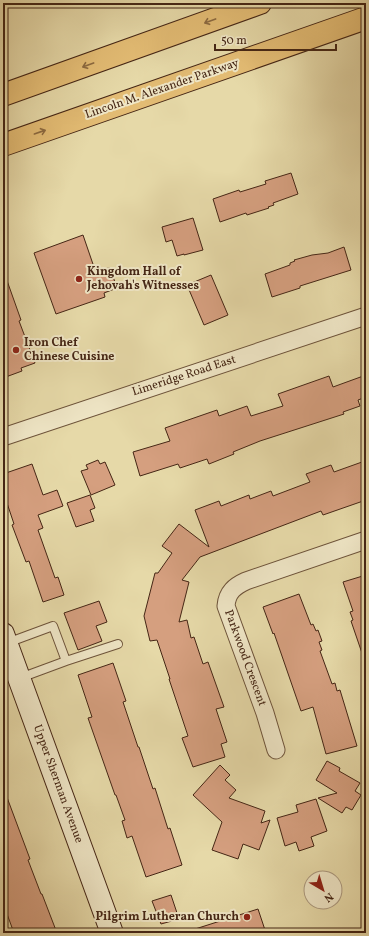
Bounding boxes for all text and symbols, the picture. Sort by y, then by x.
one-way arrow [204,18,217,25]
scale bar [215,26,336,52]
text: 50 m [221,33,247,49]
street label: Lincoln M. Alexander Parkway [83,55,241,123]
one-way arrow [81,62,94,69]
one-way arrow [33,128,46,135]
place label: Kingdom Hall of Jehovah's Witnesses [86,264,199,294]
marker: Kingdom Hall of Jehovah's Witnesses [74,274,84,284]
place label: Iron Chef Chinese Cuisine [24,335,114,365]
marker: Iron Chef Chinese Cuisine [11,345,21,355]
street label: Limeridge Road East [130,352,238,400]
street label: Parkwood Crescent [220,607,270,709]
street label: Upper Sherman Avenue [29,723,87,846]
north arrow [303,870,343,910]
text: N [320,888,336,905]
place label: Pilgrim Lutheran Church [95,909,239,925]
marker: Pilgrim Lutheran Church [242,912,252,922]

